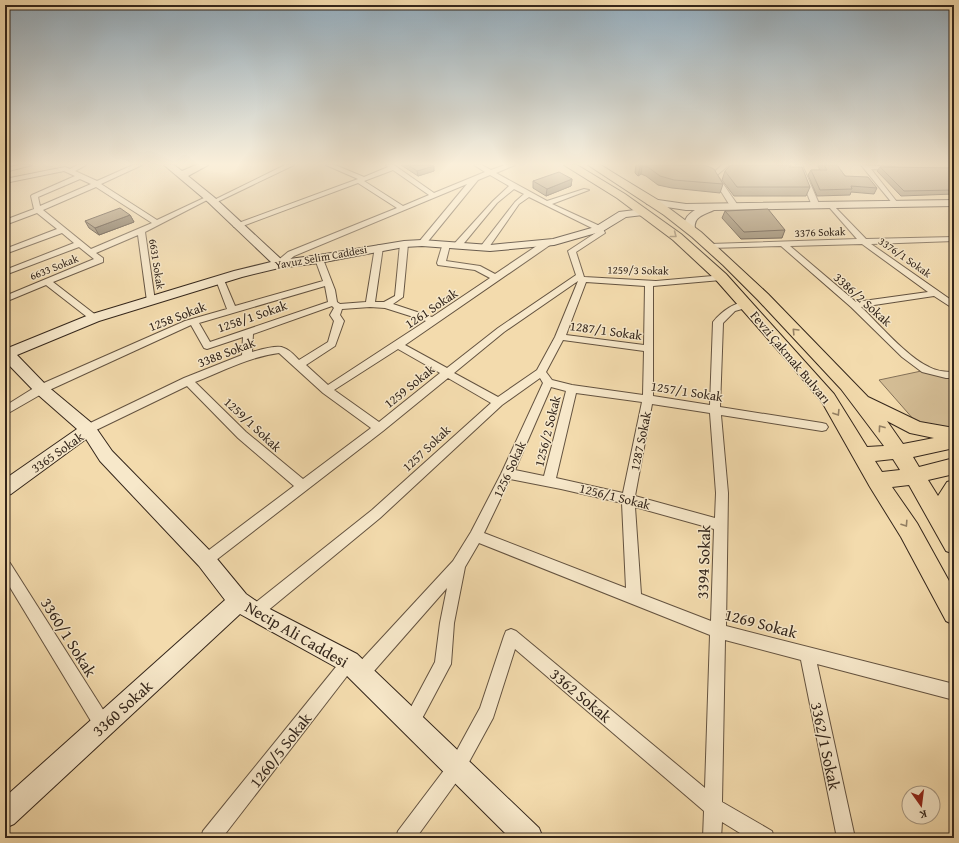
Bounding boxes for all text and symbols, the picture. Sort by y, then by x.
street label: 3376 Sokak [794,223,846,241]
one-way arrow [670,231,677,238]
street label: 3376/1 Sokak [875,233,935,281]
street label: 6631 Sokak [145,238,169,291]
street label: Yavuz Selim Caddesi [274,241,368,273]
street label: 6633 Sokak [27,250,81,284]
street label: 1259/3 Sokak [607,261,669,279]
street label: 3386/2 Sokak [829,268,896,331]
street label: 1261 Sokak [401,283,462,333]
street label: 1258/1 Sokak [215,296,290,337]
street label: 1258 Sokak [146,297,209,336]
street label: Fevzi Çakmak Bulvarı [746,307,835,408]
street label: 1287/1 Sokak [569,316,644,345]
one-way arrow [792,328,800,336]
street label: 3388 Sokak [195,333,258,372]
street label: 1259 Sokak [380,360,439,413]
street label: 1257/1 Sokak [650,376,725,407]
street label: 1259/1 Sokak [220,393,286,456]
street label: 1256/2 Sokak [529,393,566,469]
street label: 1287 Sokak [625,409,656,473]
one-way arrow [833,409,840,416]
street label: 1257 Sokak [398,421,455,476]
one-way arrow [879,426,886,433]
street label: 3365 Sokak [27,427,88,477]
street label: 1256 Sokak [488,438,531,501]
street label: 1256/1 Sokak [577,478,653,515]
one-way arrow [901,520,908,527]
street label: 3394 Sokak [690,524,716,599]
street label: 3360/1 Sokak [35,593,103,682]
street label: Necip Ali Caddesi [241,595,354,674]
street label: 1269 Sokak [722,602,801,644]
street label: 3362 Sokak [545,662,618,729]
street label: 3360 Sokak [86,674,158,742]
street label: 3362/1 Sokak [805,700,847,793]
street label: 1260/5 Sokak [243,707,318,793]
north arrow [901,785,941,825]
text: K [918,806,929,823]

